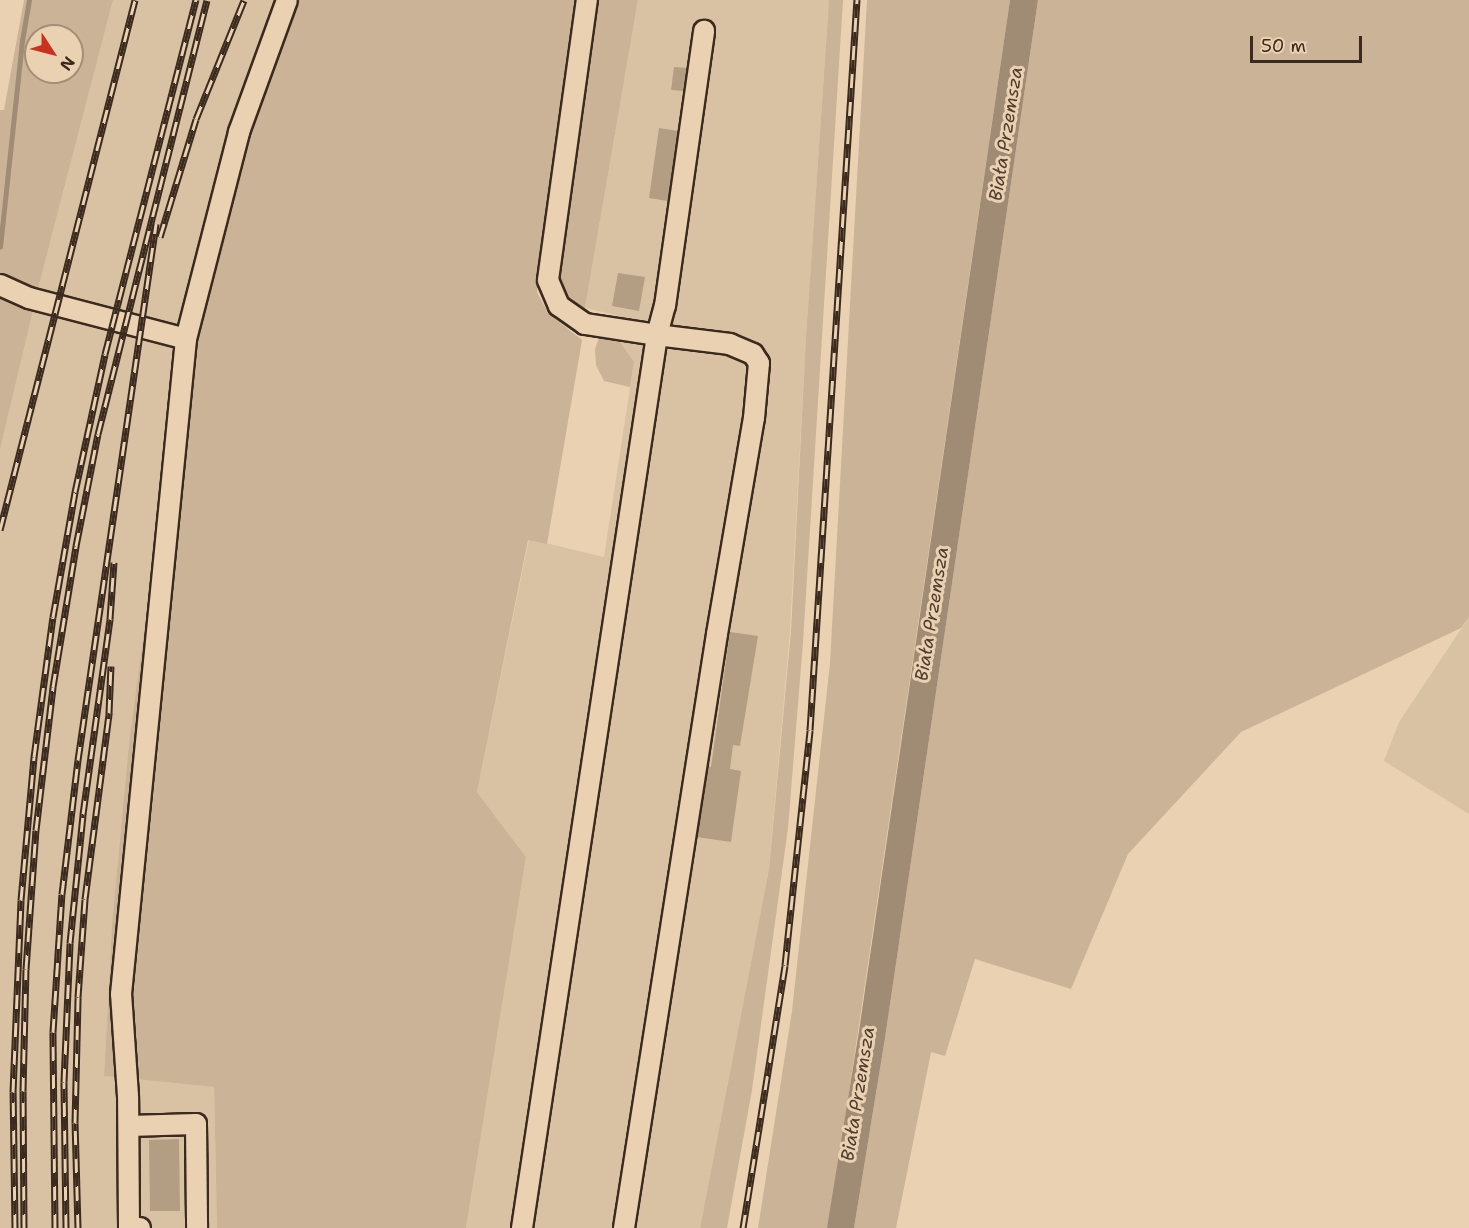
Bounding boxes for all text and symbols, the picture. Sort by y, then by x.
north arrow [24,24,84,84]
scale bar [1253,24,1366,62]
text: 50 m [1261,34,1306,58]
text: N [55,52,80,75]
water label: Biała Przemsza [985,65,1027,203]
water label: Biała Przemsza [911,545,953,683]
water label: Biała Przemsza [837,1025,879,1163]

